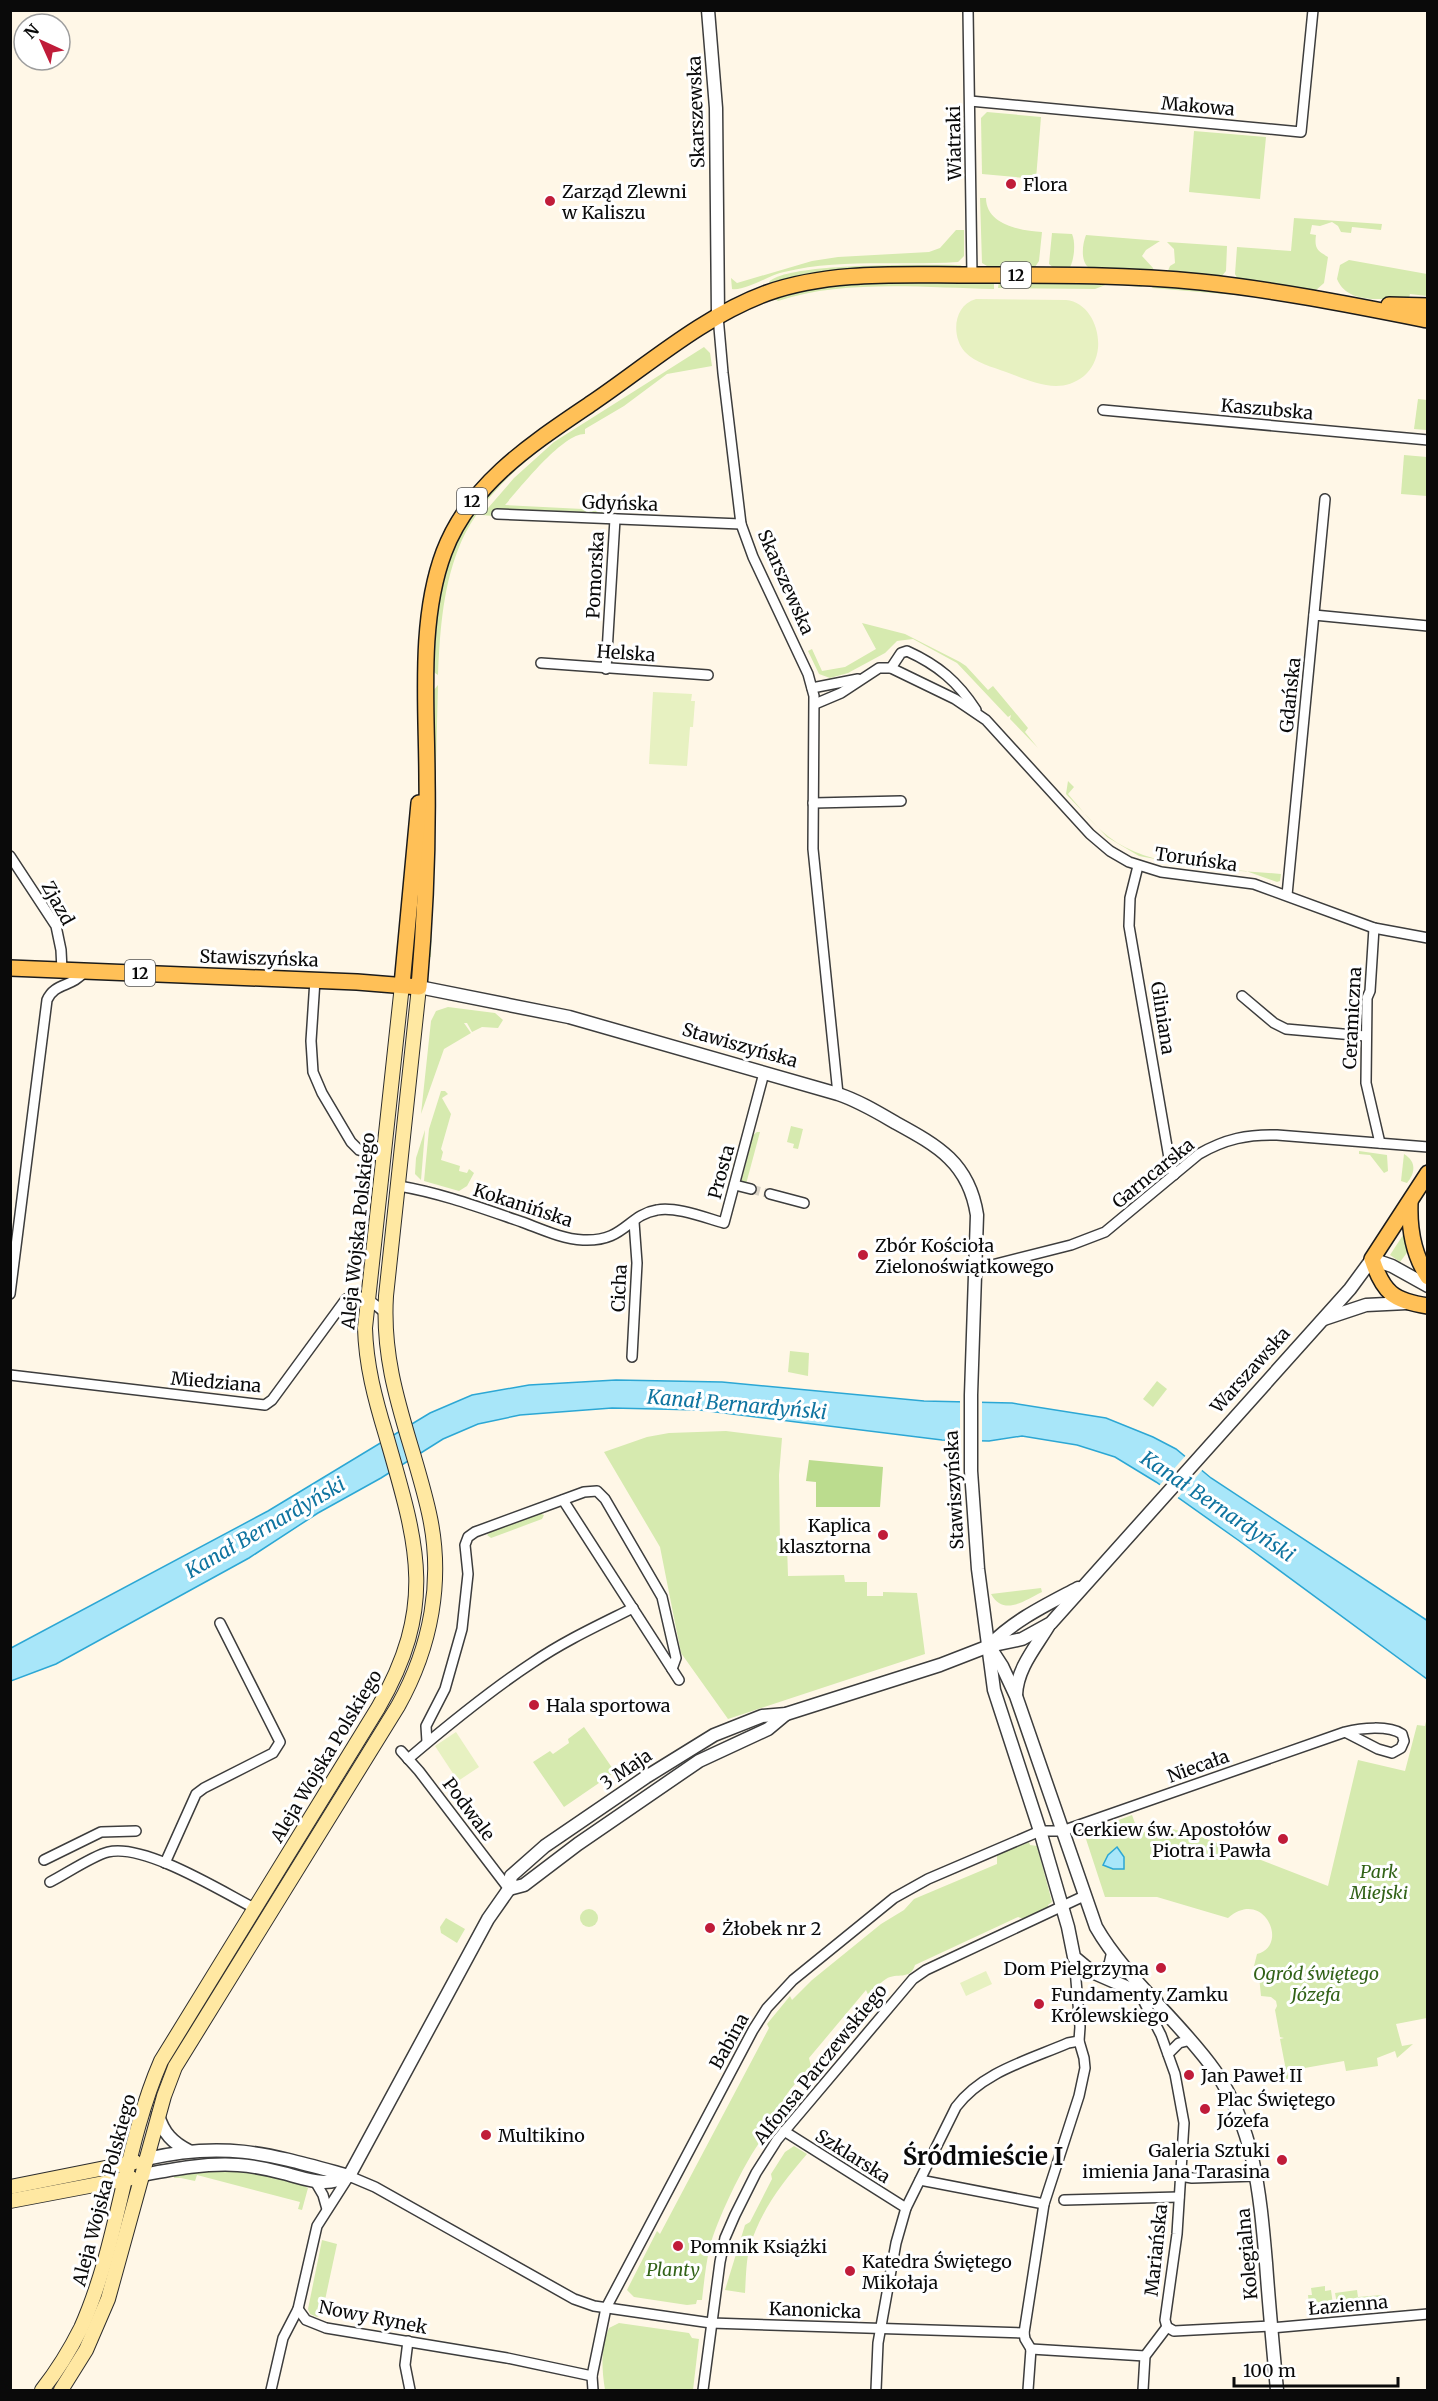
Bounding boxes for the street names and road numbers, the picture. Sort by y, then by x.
street label: Skarszewska [683,55,709,169]
street label: Makowa [1160,91,1236,121]
street label: Wiatraki [942,105,966,182]
road number: 12 [1001,262,1031,288]
street label: Kaszubska [1220,394,1314,425]
road number: 12 [457,488,487,514]
street label: Gdyńska [581,490,659,516]
street label: Skarszewska [753,526,820,638]
street label: Pomorska [581,530,609,619]
street label: Helska [596,639,656,667]
street label: Gdańska [1275,656,1305,734]
street label: Toruńska [1153,842,1239,876]
street label: Zjazd [37,877,80,929]
street label: Stawiszyńska [199,944,319,972]
road number: 12 [125,960,155,986]
street label: Ceramiczna [1338,966,1366,1070]
street label: Gliniana [1146,980,1180,1056]
street label: Stawiszyńska [680,1018,801,1073]
street label: Aleja Wojska Polskiego [336,1132,380,1331]
street label: Garncarska [1107,1133,1199,1213]
street label: Prosta [703,1142,739,1202]
street label: Kokanińska [470,1178,576,1232]
street label: Cicha [606,1263,632,1312]
street label: Warszawska [1205,1322,1295,1419]
street label: Miedziana [170,1367,263,1397]
street label: Stawiszyńska [939,1430,969,1550]
street label: Aleja Wojska Polskiego [265,1665,387,1847]
street label: 3 Maja [596,1743,656,1794]
street label: Niecała [1164,1744,1232,1788]
street label: Podwale [438,1773,500,1845]
street label: Alfonsa Parczewskiego [748,1979,892,2149]
street label: Babina [704,2009,754,2073]
street label: Aleja Wojska Polskiego [67,2092,141,2289]
street label: Szklarska [811,2124,895,2188]
street label: Mariańska [1140,2202,1172,2297]
street label: Kolegialna [1232,2207,1262,2301]
street label: Łazienna [1307,2290,1389,2320]
street label: Nowy Rynek [317,2295,430,2339]
street label: Kanonicka [768,2297,862,2323]

